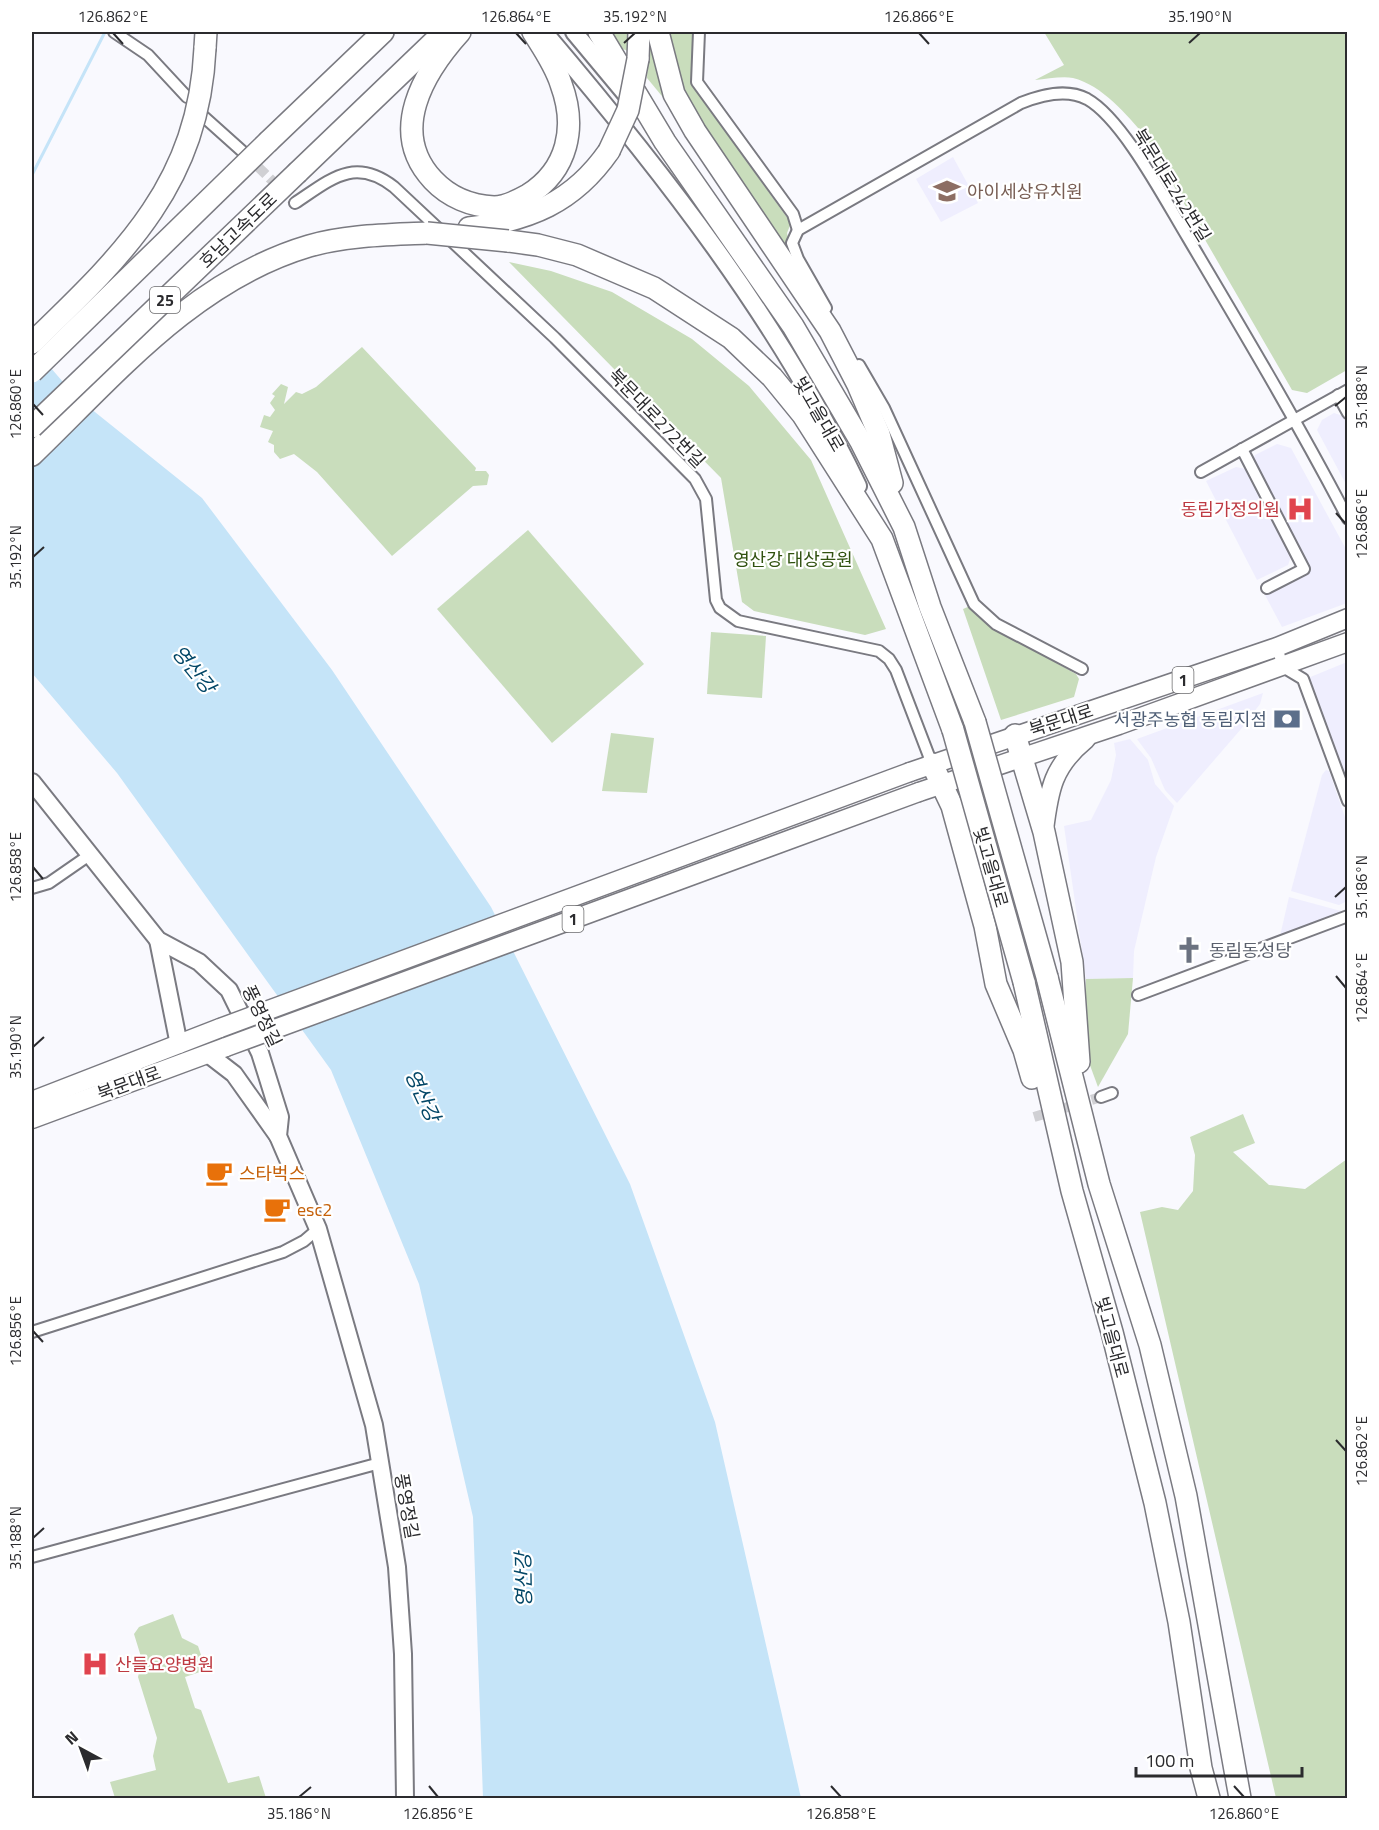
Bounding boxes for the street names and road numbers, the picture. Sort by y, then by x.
street label: 북문대로242번길 [1126,123,1218,247]
street label: 호남고속도로 [193,186,283,274]
road number: 25 [150,287,180,313]
street label: 북문대로272번길 [602,362,712,474]
street label: 빛고을대로 [787,371,851,457]
road number: 1 [1172,667,1194,693]
street label: 북문대로 [1025,697,1097,743]
street label: 빛고을대로 [967,823,1015,911]
road number: 1 [562,906,584,932]
street label: 풍영정길 [235,980,289,1052]
street label: 북문대로 [93,1059,165,1107]
street label: 빛고을대로 [1088,1294,1136,1380]
street label: 풍영정길 [388,1471,426,1541]

